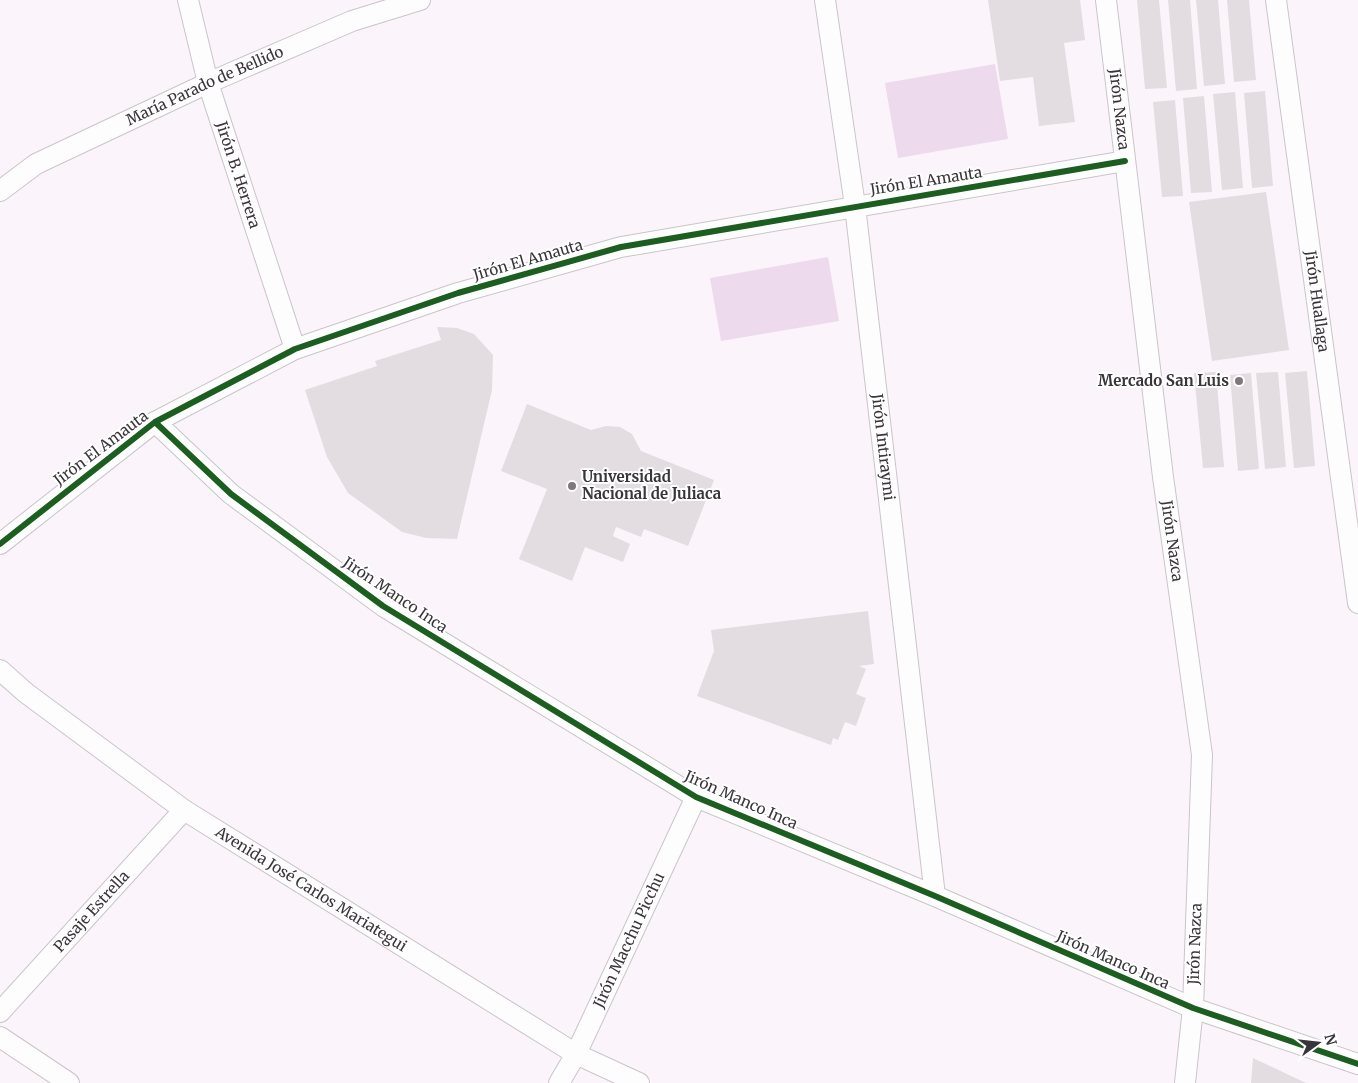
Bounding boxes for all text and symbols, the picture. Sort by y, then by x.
street label: María Parado de Bellido [123,42,286,129]
street label: Jirón Nazca [1105,66,1134,151]
street label: Jirón B. Herrera [212,118,265,231]
street label: Jirón El Amauta [868,162,983,199]
street label: Jirón El Amauta [470,235,585,285]
street label: Jirón Huallaga [1301,248,1334,353]
place label: Mercado San Luis [1098,371,1229,390]
marker: Mercado San Luis [1233,375,1245,387]
street label: Jirón Intiraymi [868,392,899,502]
street label: Jirón El Amauta [49,406,152,490]
place label: Universidad Nacional de Juliaca [582,467,722,503]
marker: Universidad Nacional de Juliaca [566,480,578,492]
street label: Jirón Nazca [1157,498,1188,583]
street label: Jirón Manco Inca [339,552,451,637]
street label: Jirón Manco Inca [681,766,801,833]
street label: Avenida José Carlos Mariategui [211,821,411,955]
street label: Pasaje Estrella [49,866,133,956]
street label: Jirón Macchu Picchu [588,869,668,1012]
street label: Jirón Nazca [1184,903,1205,986]
street label: Jirón Manco Inca [1053,926,1173,993]
north arrow [1293,1018,1343,1068]
text: N [1320,1032,1341,1047]

